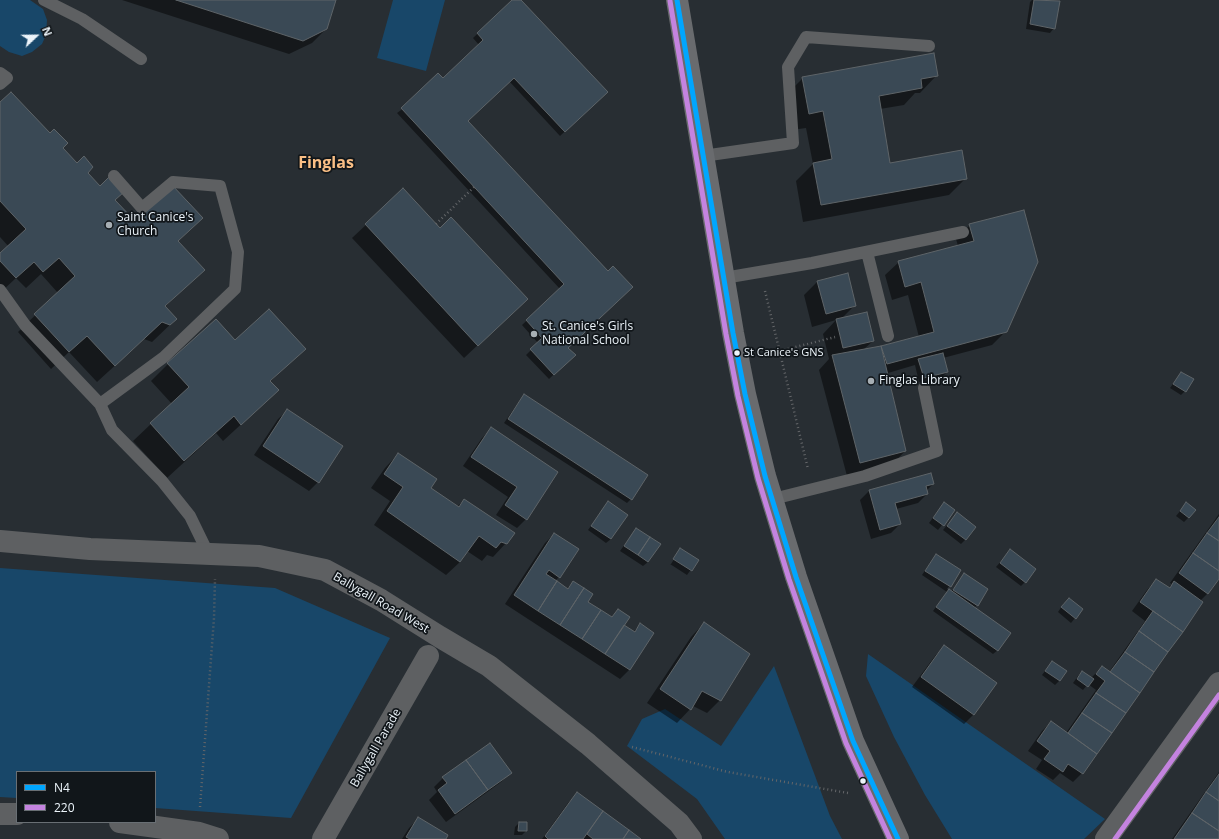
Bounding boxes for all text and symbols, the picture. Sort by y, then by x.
north arrow [16,16,56,56]
text: N [39,24,56,38]
district label: Finglas [298,153,354,173]
place label: Saint Canice's Church [117,211,193,239]
marker: Saint Canice's Church [104,220,114,230]
place label: St. Canice's Girls National School [542,320,633,348]
marker: St. Canice's Girls National School [529,329,539,339]
place label: St Canice's GNS [744,346,824,360]
marker: St Canice's GNS [732,348,742,358]
place label: Finglas Library [879,374,960,388]
marker: Finglas Library [866,376,876,386]
street label: Ballygall Road West [330,570,432,636]
street label: Ballygall Parade [348,706,404,790]
legend [16,771,156,823]
unlabelled marker [858,776,868,786]
text: N4 [54,779,70,796]
text: 220 [54,799,75,816]

